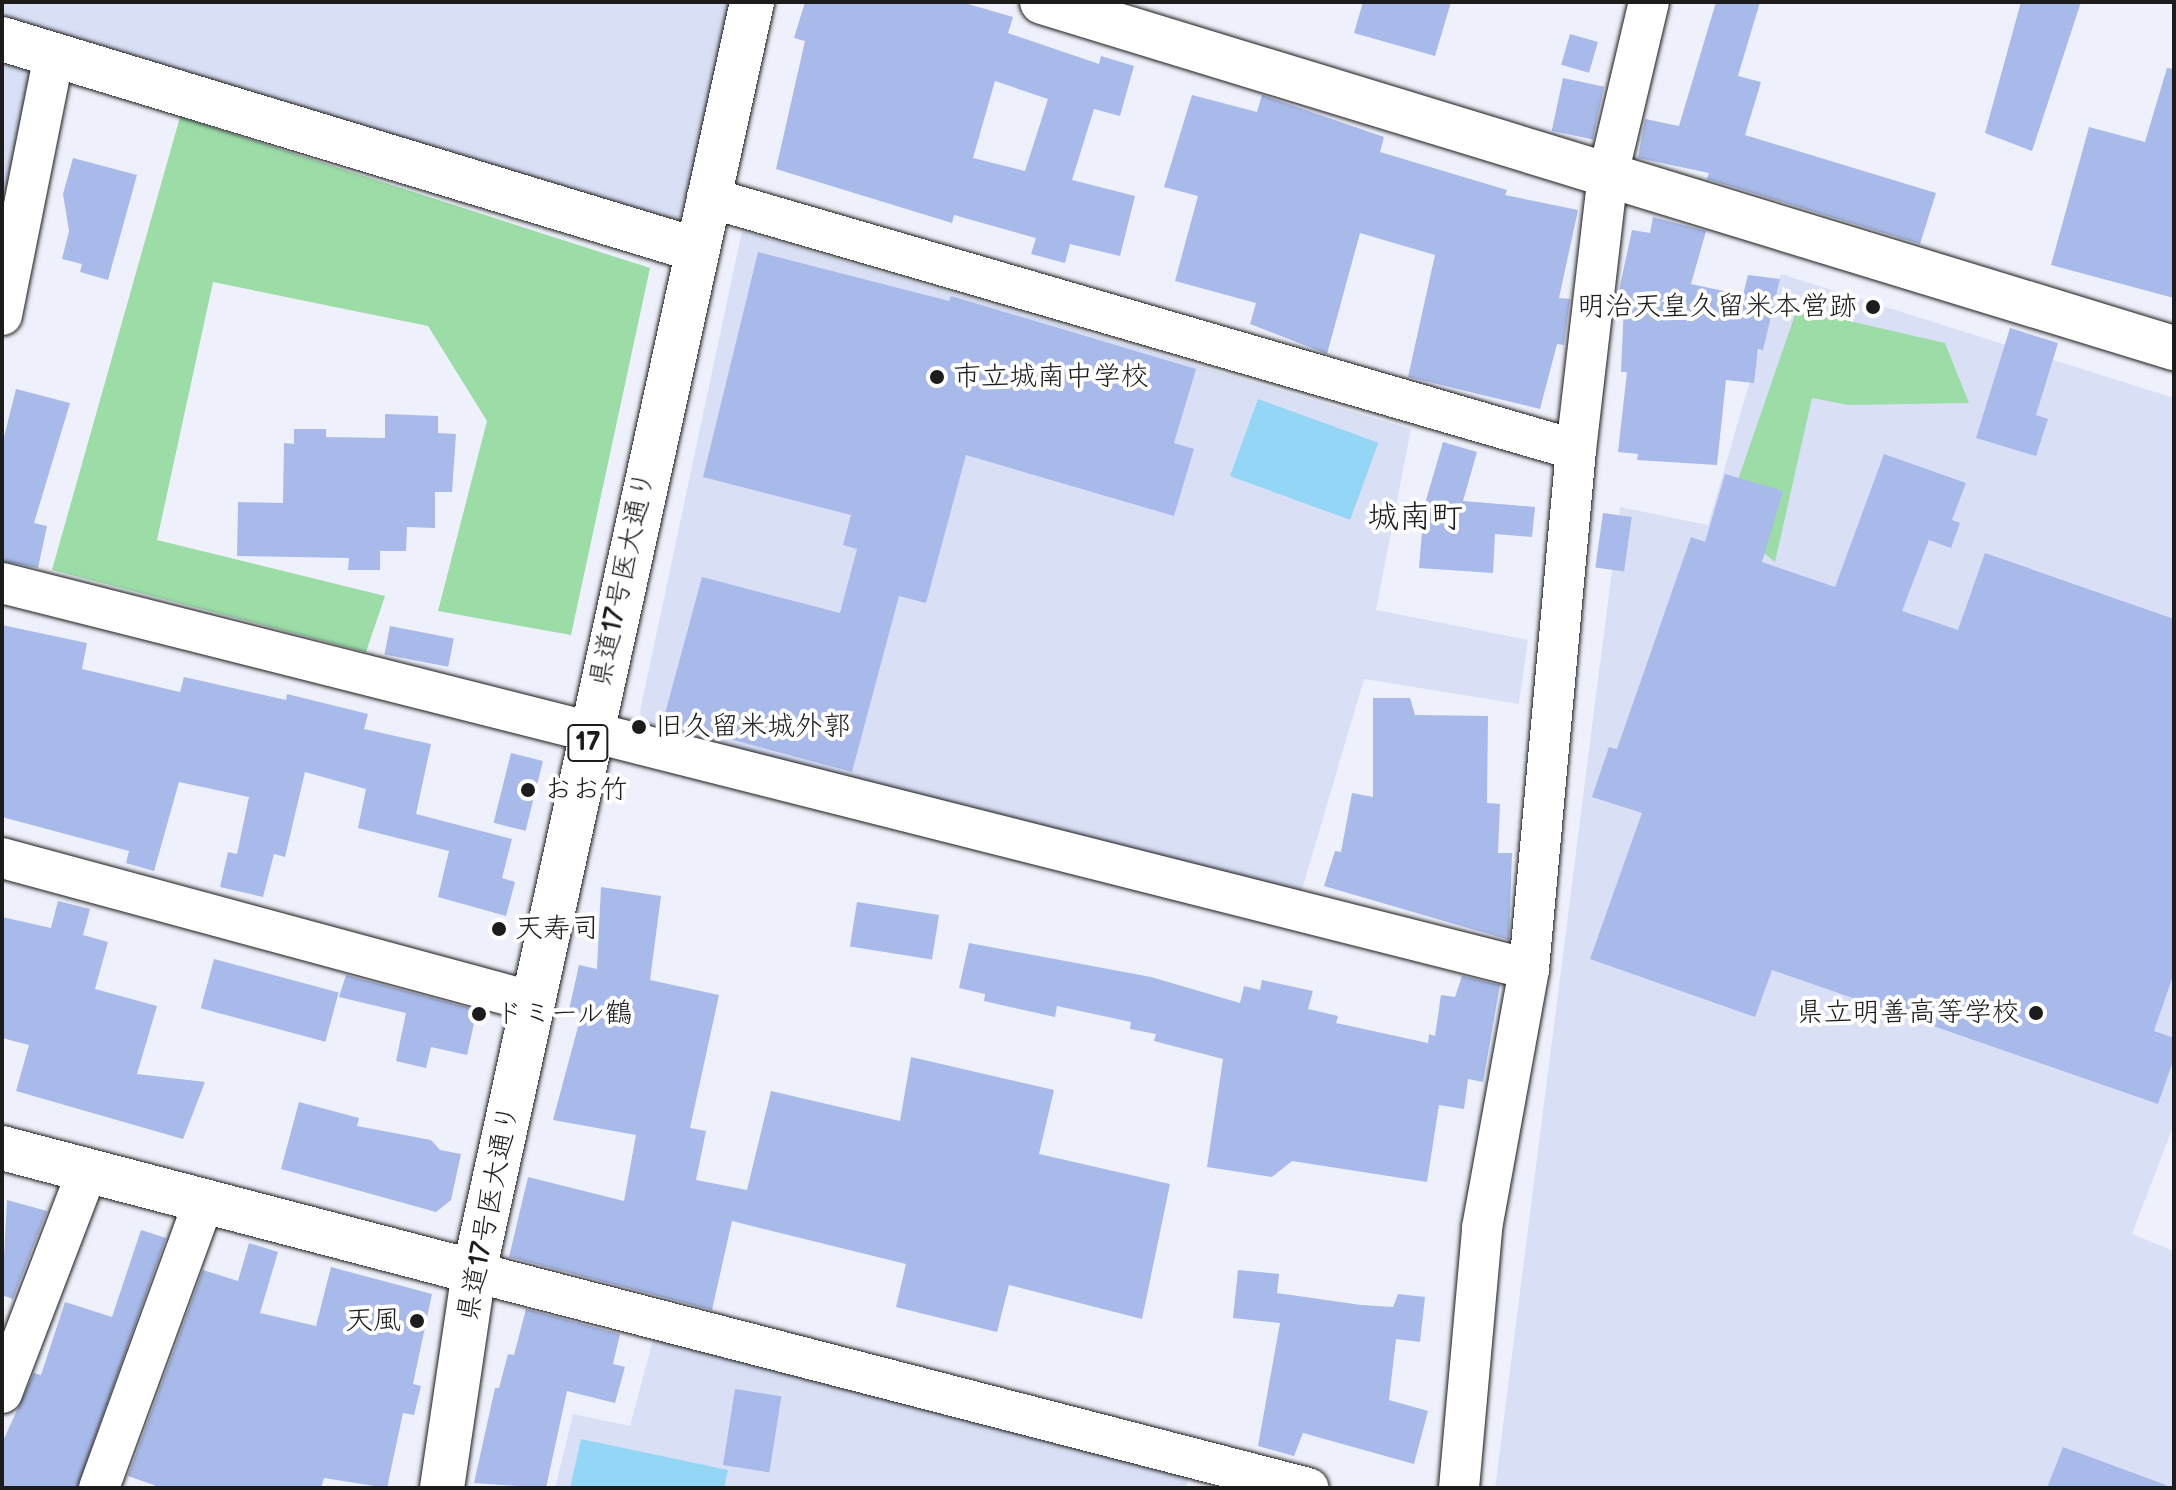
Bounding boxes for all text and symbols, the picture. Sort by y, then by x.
place label: 明治天皇久留米本営跡 [1577,290,1857,324]
marker: 明治天皇久留米本営跡 [1864,298,1882,316]
place label: 市立城南中学校 [953,360,1149,394]
marker: 市立城南中学校 [928,368,946,386]
street label: 県道17号医大通り [584,468,662,690]
district label: 城南町 [1367,499,1463,537]
place label: 旧久留米城外郭 [655,710,851,744]
marker: 旧久留米城外郭 [630,718,648,736]
road number: 17 [566,721,610,765]
place label: おお竹 [544,773,628,807]
marker: おお竹 [519,781,537,799]
place label: 天寿司 [515,912,599,946]
marker: 天寿司 [490,920,508,938]
place label: 県立明善高等学校 [1796,996,2020,1030]
place label: ドミール鶴 [495,997,634,1031]
marker: 県立明善高等学校 [2027,1004,2045,1022]
marker: ドミール鶴 [470,1005,488,1023]
street label: 県道17号医大通り [451,1102,527,1324]
place label: 天風 [345,1304,401,1338]
marker: 天風 [408,1312,426,1330]

